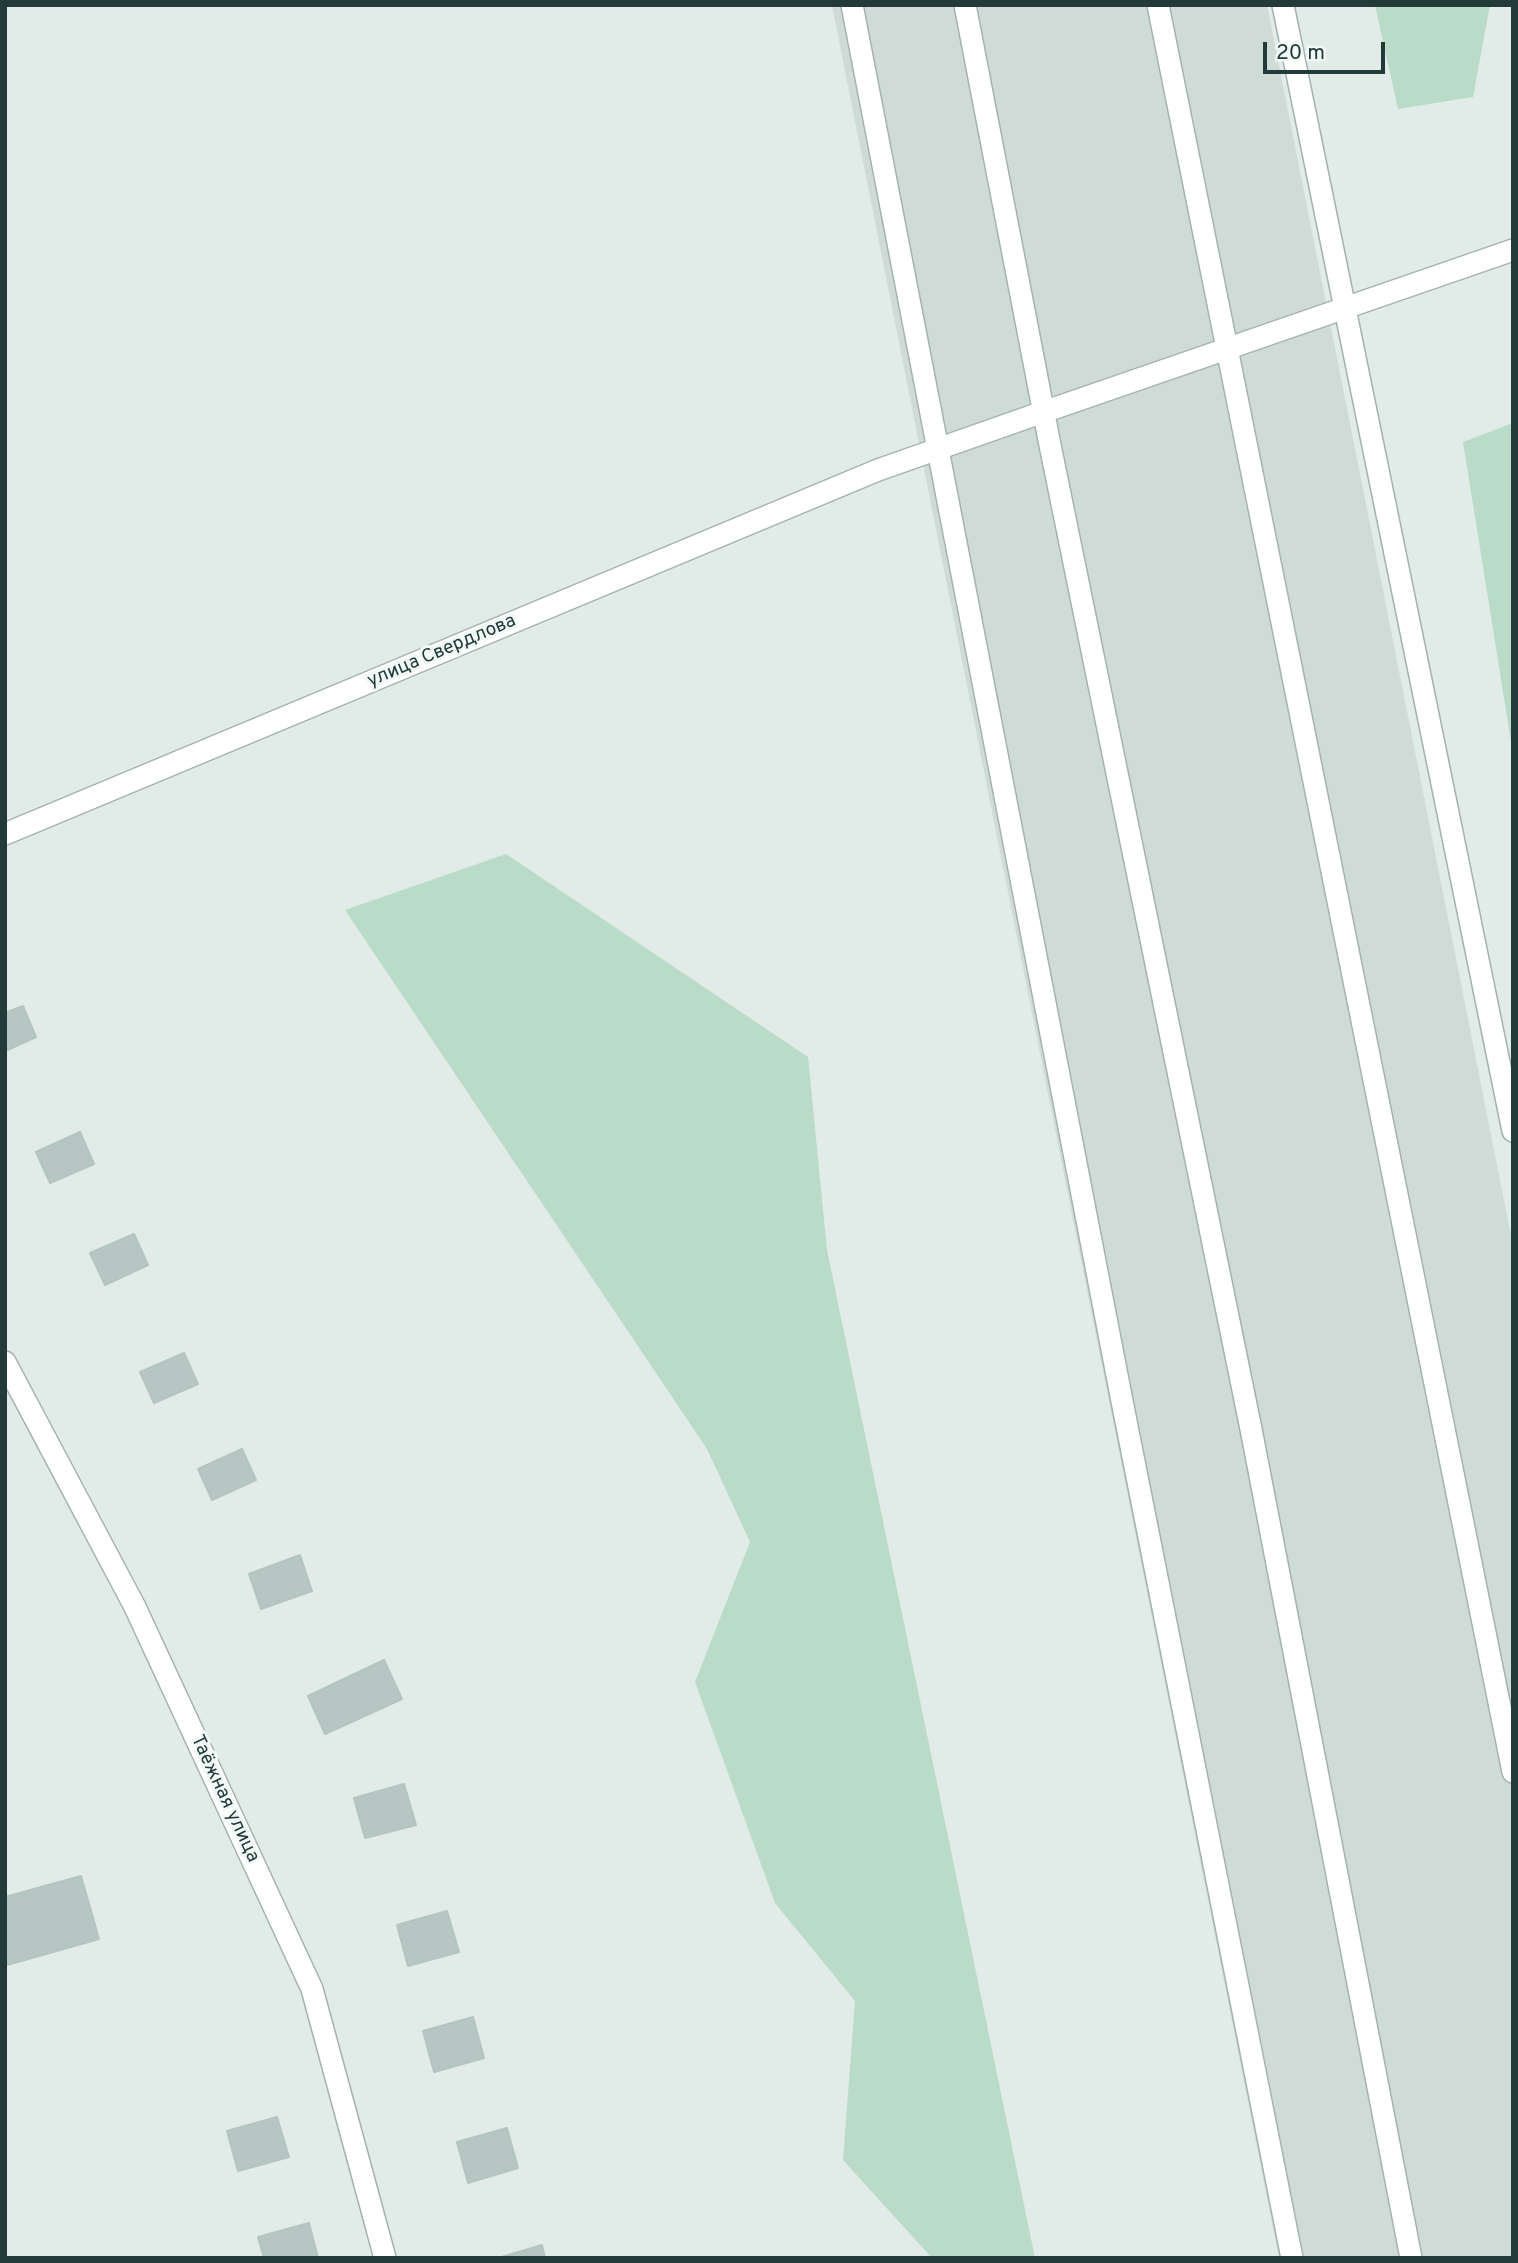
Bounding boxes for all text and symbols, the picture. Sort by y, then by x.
scale bar [1266,28,1388,72]
text: 20 m [1276,40,1325,67]
street label: улица Свердлова [364,610,520,694]
street label: Таёжная улица [185,1732,263,1866]

